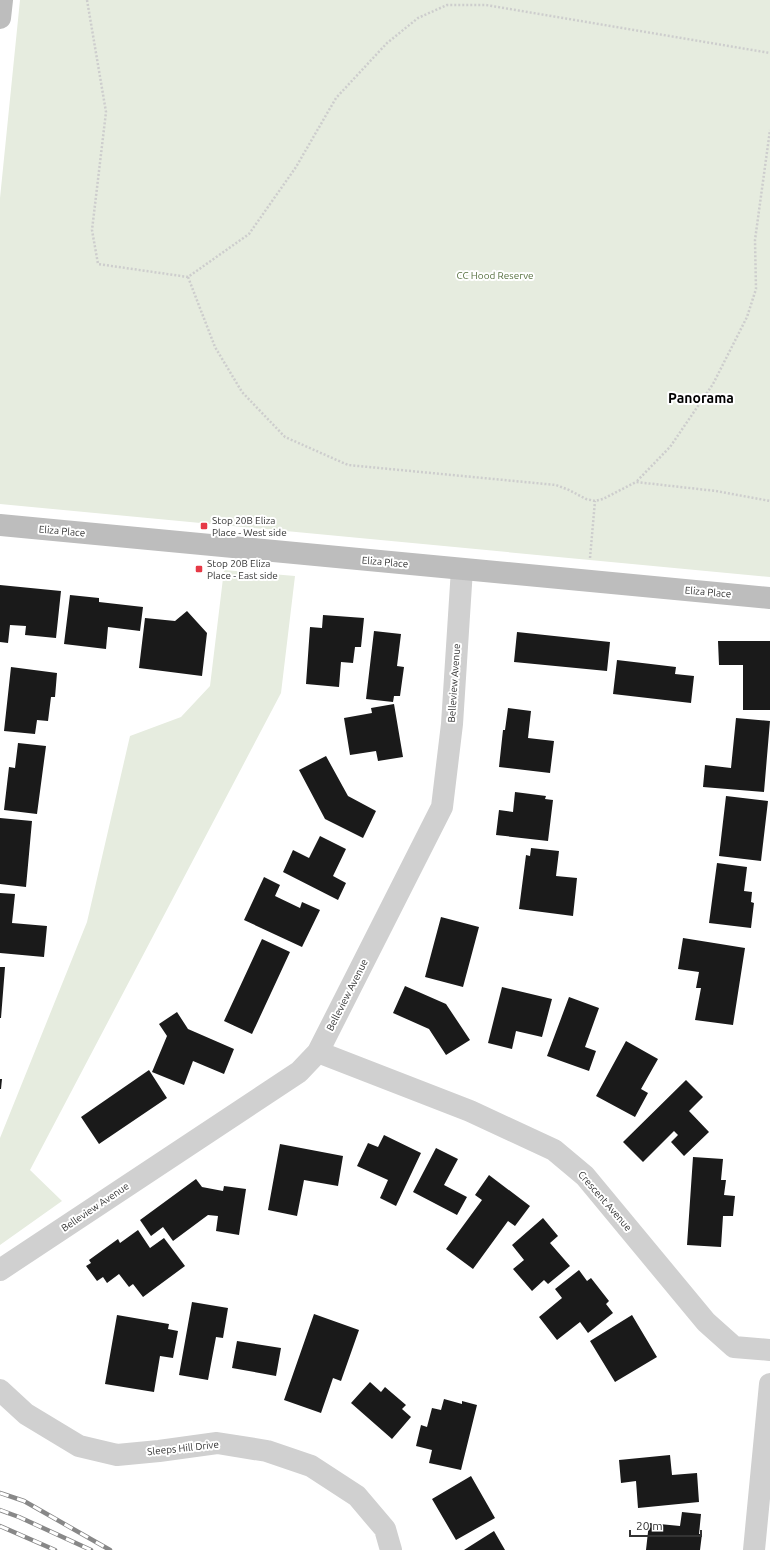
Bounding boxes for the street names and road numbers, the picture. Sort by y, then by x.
street label: Eliza Place [38,523,86,539]
street label: Eliza Place [361,554,409,570]
street label: Eliza Place [684,584,732,600]
street label: Belleview Avenue [446,643,462,723]
street label: Belleview Avenue [324,957,370,1033]
street label: Crescent Avenue [576,1169,634,1233]
street label: Belleview Avenue [59,1180,131,1234]
street label: Sleeps Hill Drive [147,1439,219,1457]

